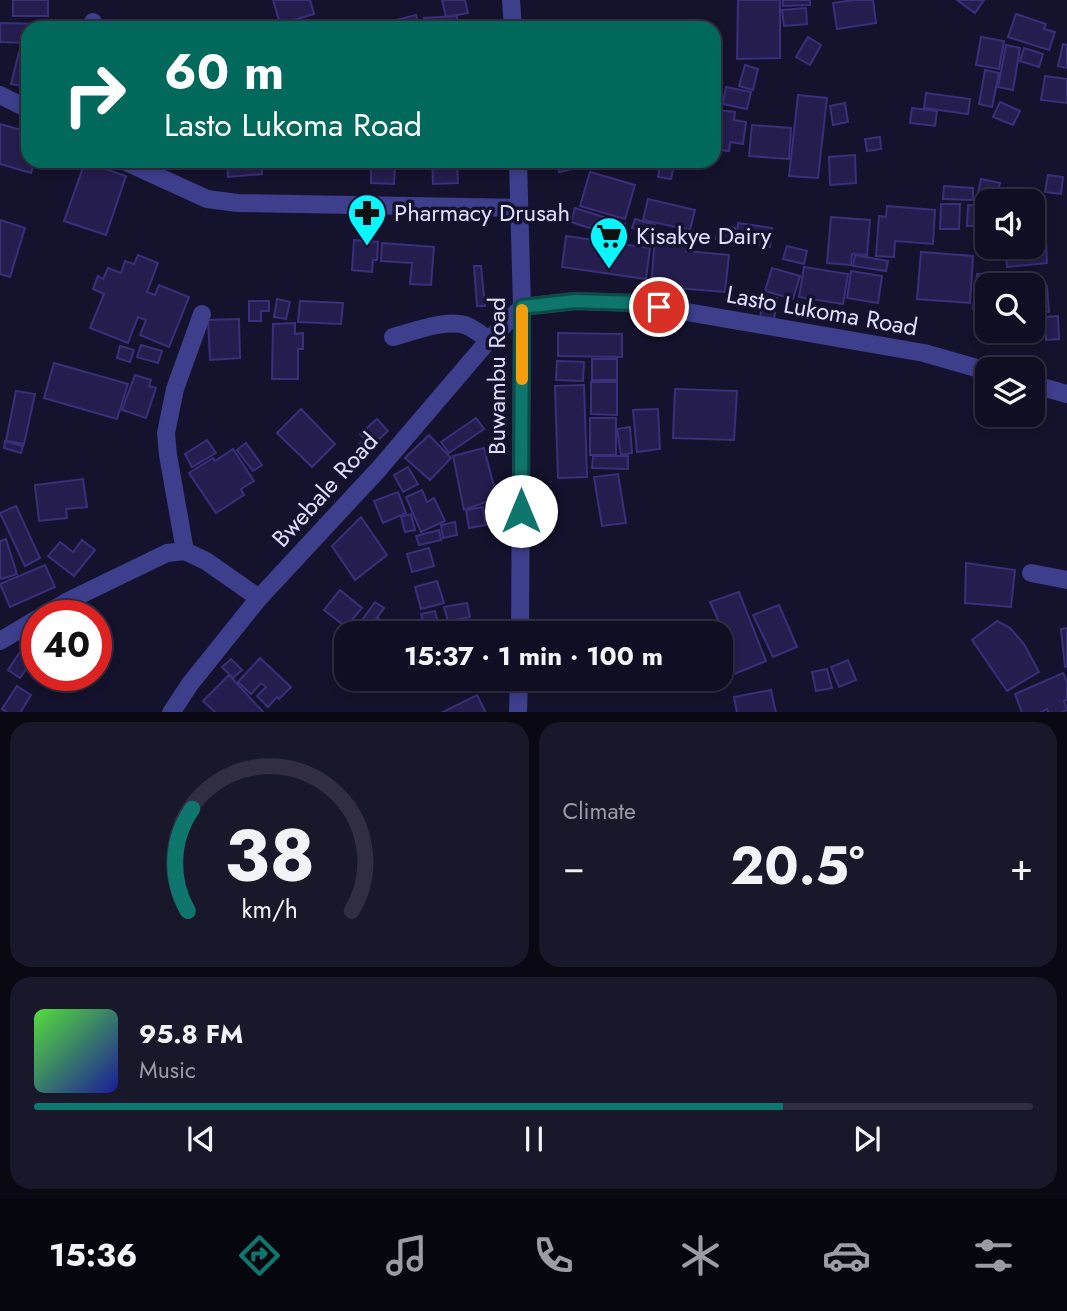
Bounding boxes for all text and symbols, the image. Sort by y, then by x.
text: 60 m [164,37,284,107]
icon: right [49,49,140,140]
text: Lasto Lukoma Road [164,102,422,148]
map controls [975,189,1045,427]
button: sound [975,189,1045,259]
pharmacy icon: Pharmacy Drusah [346,192,388,247]
place label: Pharmacy Drusah [394,195,570,230]
supermarket icon: Kisakye Dairy [588,215,630,270]
place label: Kisakye Dairy [636,218,772,253]
button: search [975,273,1045,343]
street label: Lasto Lukoma Road [724,276,920,345]
pin [629,277,689,337]
icon: arrive [640,288,678,326]
street label: Buwambu Road [479,297,514,455]
button: layers [975,357,1045,427]
street label: Bwebale Road [264,425,386,555]
position arrow [484,474,558,548]
speed limit sign: 40 [21,600,112,691]
text: 15:37 · 1 min · 100 m [404,637,663,675]
text: Climate [563,794,636,828]
text: 38 [224,803,315,908]
text: 20.5° [730,828,864,904]
text: − [563,839,585,894]
text: + [1010,839,1033,894]
text: km/h [241,890,298,926]
text: 95.8 FM [139,1015,243,1053]
text: Music [139,1053,196,1087]
icon: previous [182,1120,220,1158]
icon: pause [515,1120,553,1158]
icon: next [848,1120,886,1158]
icon: directions [235,1231,284,1280]
icon: music [382,1231,431,1280]
icon: phone [529,1231,578,1280]
icon: climate [676,1231,725,1280]
icon: car [822,1231,871,1280]
icon: filters [969,1231,1018,1280]
text: 15:36 [49,1232,137,1278]

